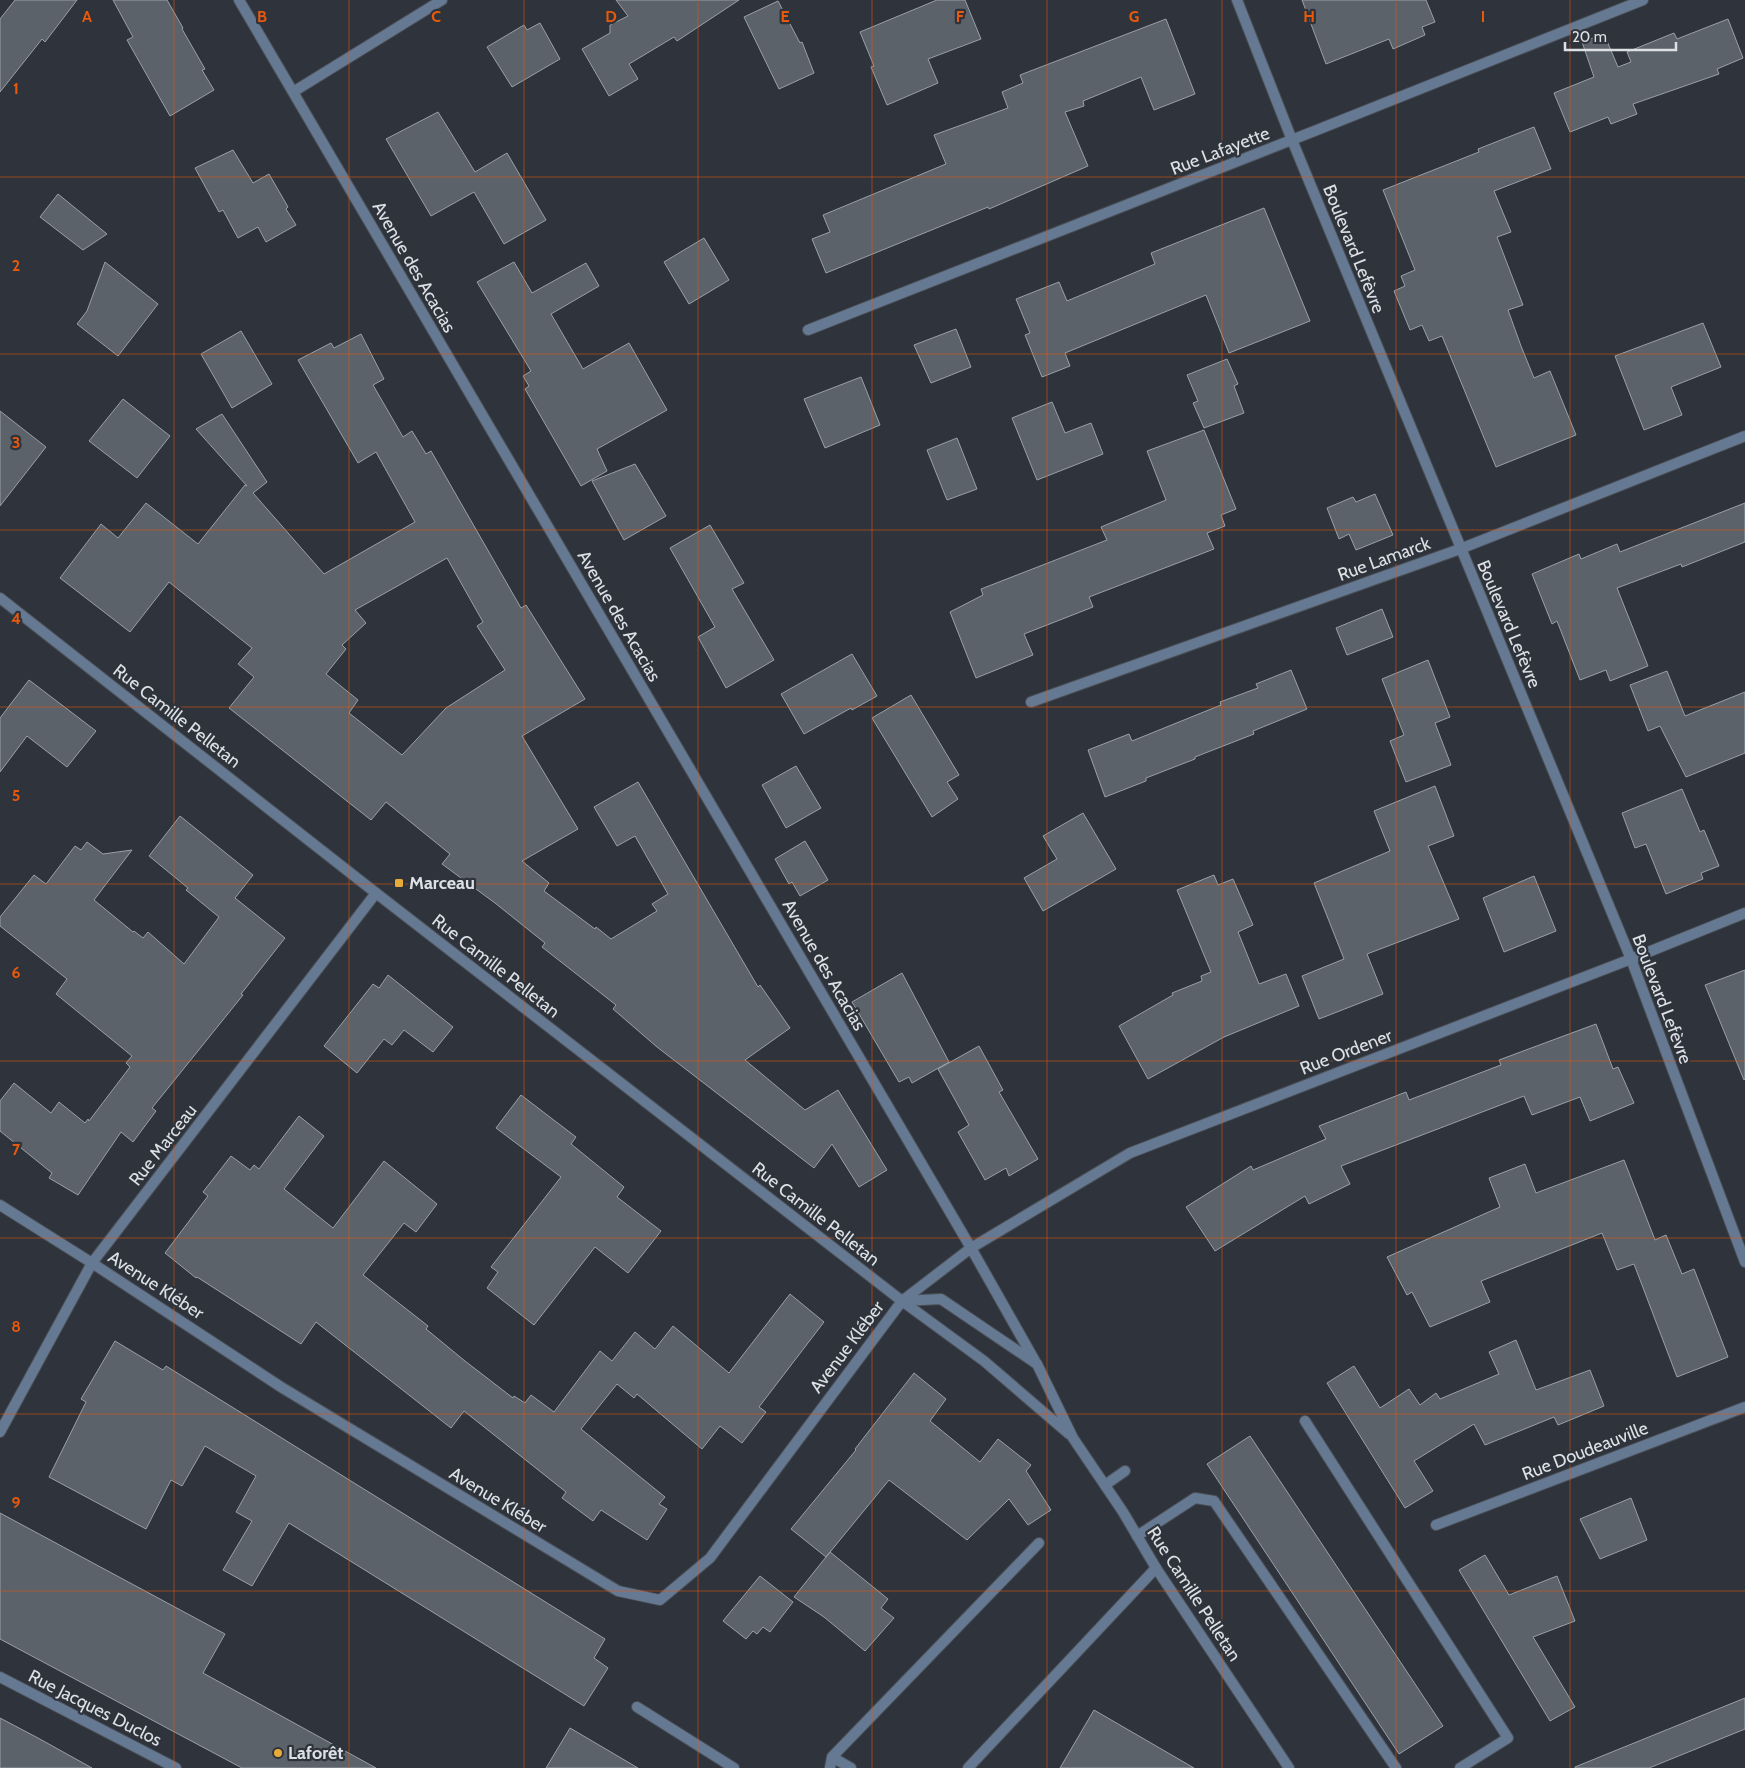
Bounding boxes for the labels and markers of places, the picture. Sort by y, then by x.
place label: Marceau [409,872,475,894]
marker: Marceau [393,877,405,889]
place label: Laforêt [288,1742,343,1764]
marker: Laforêt [272,1747,284,1759]

